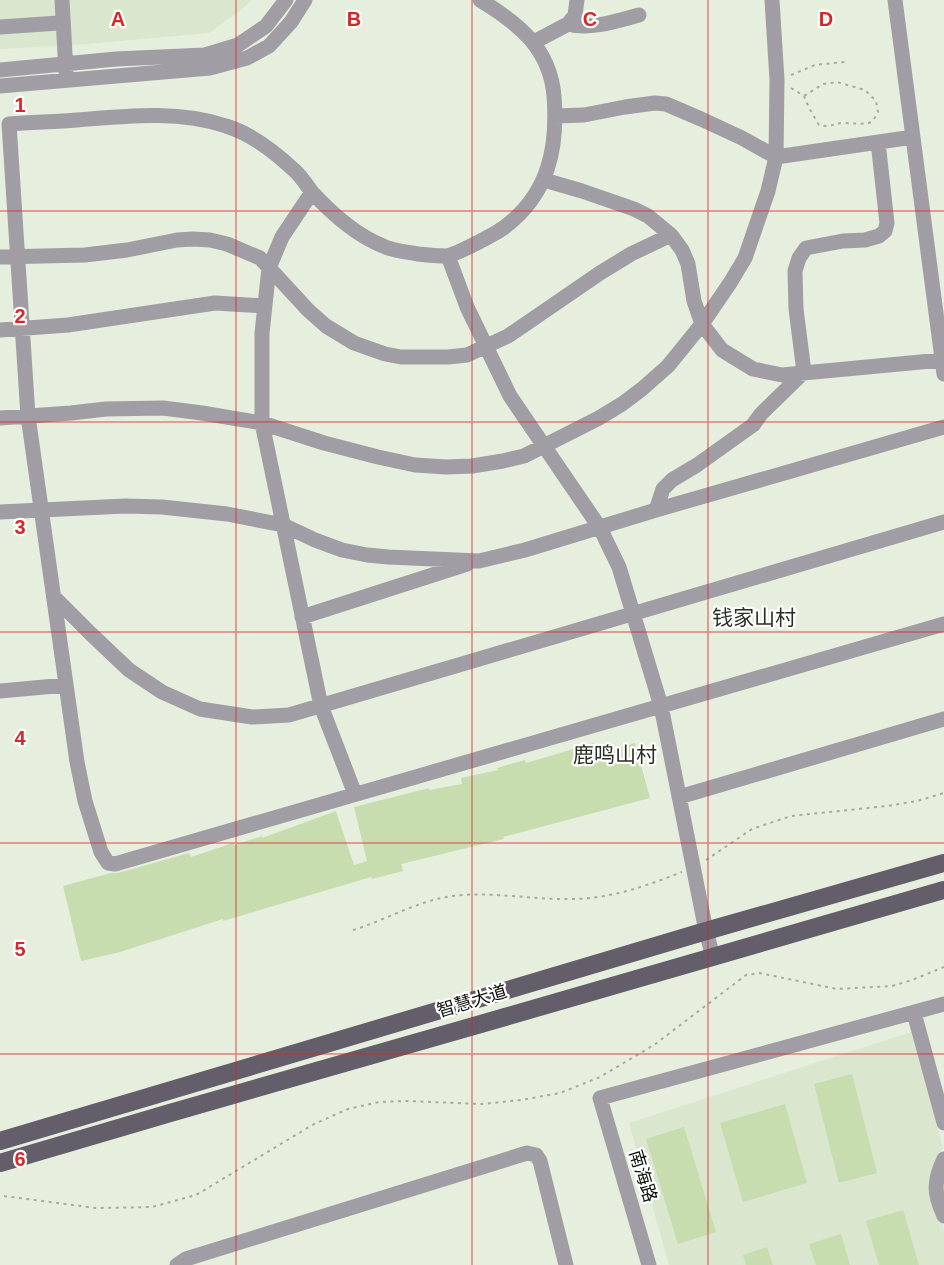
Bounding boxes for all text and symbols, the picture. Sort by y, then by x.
text: A [111,8,125,30]
text: B [347,8,361,30]
text: C [583,8,597,30]
text: D [819,8,833,30]
text: 1 [14,94,26,116]
text: 2 [14,305,26,327]
text: 3 [14,516,26,538]
district label: 钱家山村 [712,606,796,629]
text: 4 [14,727,26,749]
district label: 鹿鸣山村 [573,743,657,766]
text: 5 [14,938,26,960]
street label: 智慧大道 [435,981,509,1021]
street label: 南海路 [626,1147,660,1205]
text: 6 [14,1148,26,1170]

